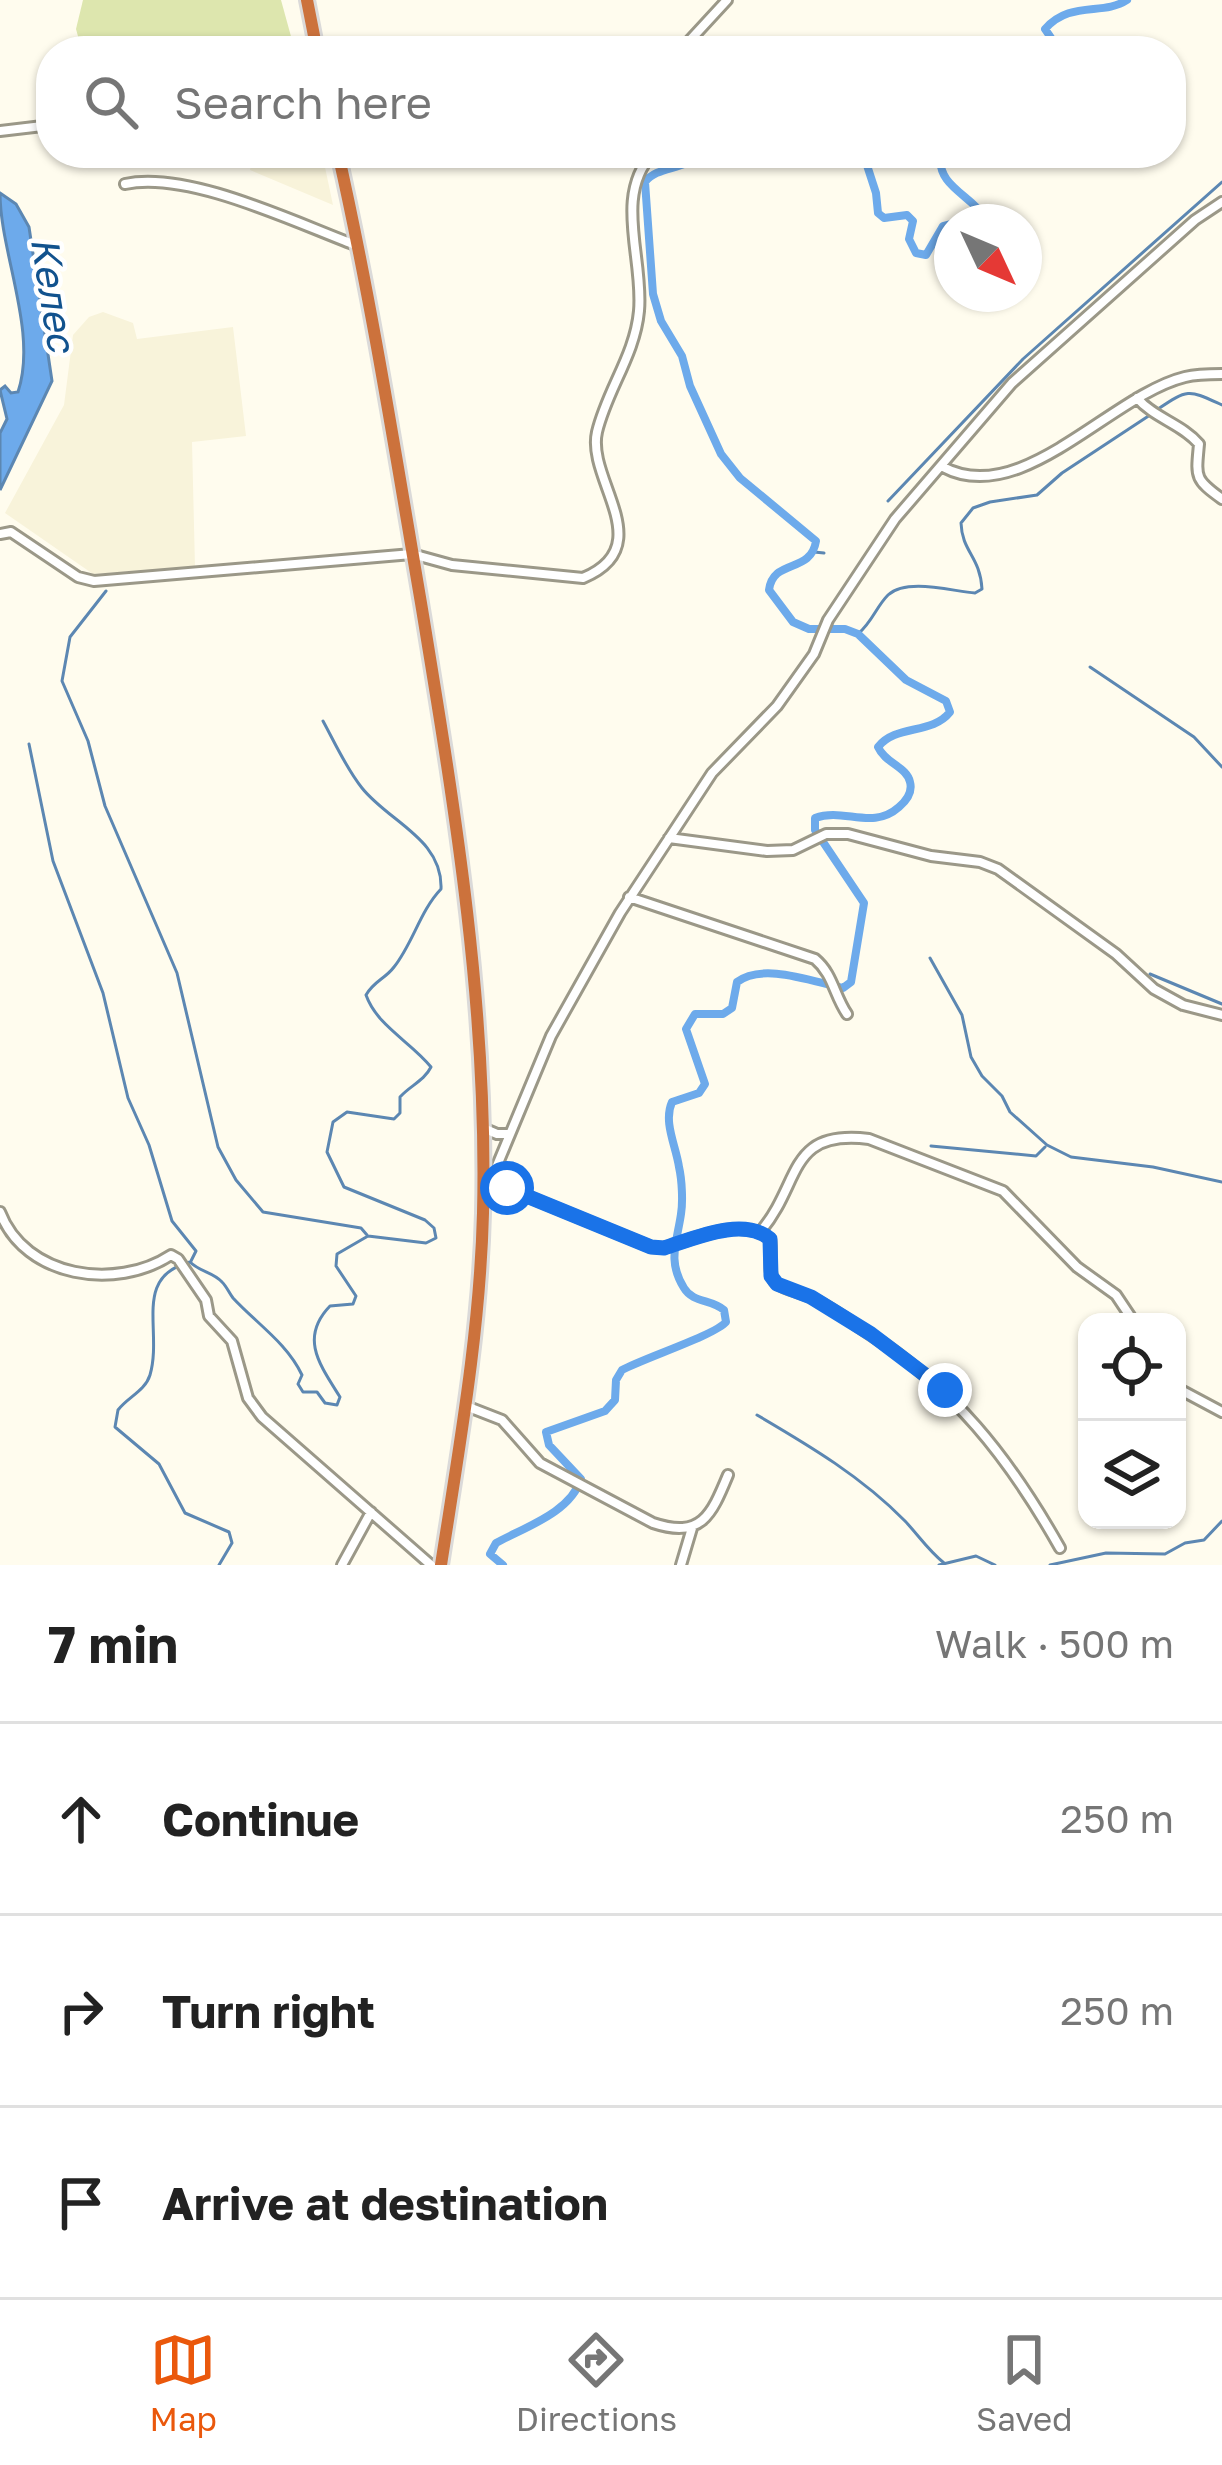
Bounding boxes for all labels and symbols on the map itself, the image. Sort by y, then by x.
north arrow [934,204,1042,312]
water label: Келес [22,233,87,357]
route start [480,1161,534,1215]
route end [918,1363,972,1417]

